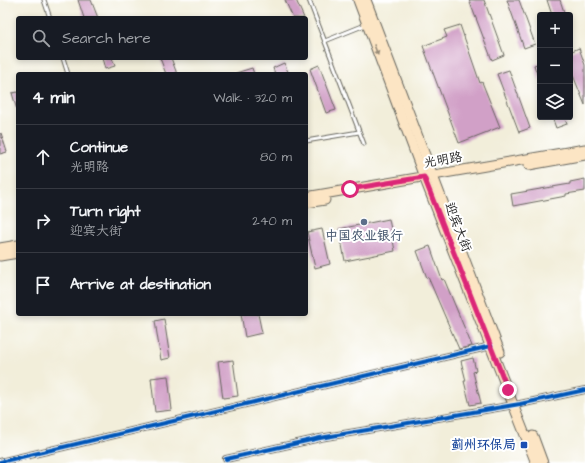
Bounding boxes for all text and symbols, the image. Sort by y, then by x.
map controls [537,12,573,120]
button: + [537,12,573,48]
search box [16,16,308,60]
icon: search [30,27,52,49]
text: Search here [62,28,151,49]
one-way arrow [374,44,380,56]
button: − [537,48,573,84]
button: layers [537,84,573,120]
text: 4 min [32,86,75,110]
text: Walk · 320 m [213,89,292,107]
text: Continue [70,137,128,158]
icon: ahead [32,146,54,168]
text: 80 m [260,148,292,166]
street label: 光明路 [422,148,464,172]
text: 光明路 [70,158,109,176]
route start [341,180,359,198]
street label: 迎宾大街 [440,199,476,255]
text: Turn right [70,201,141,222]
icon: right [32,210,54,232]
text: 240 m [252,212,292,230]
marker: 中国农业银行 [359,217,369,227]
text: 迎宾大街 [70,222,122,240]
place label: 中国农业银行 [325,227,403,245]
icon: arrive [32,274,54,296]
text: Arrive at destination [70,274,211,295]
route end [499,381,517,399]
place label: 蓟州环保局 [451,436,516,454]
marker: 蓟州环保局 [519,440,529,450]

